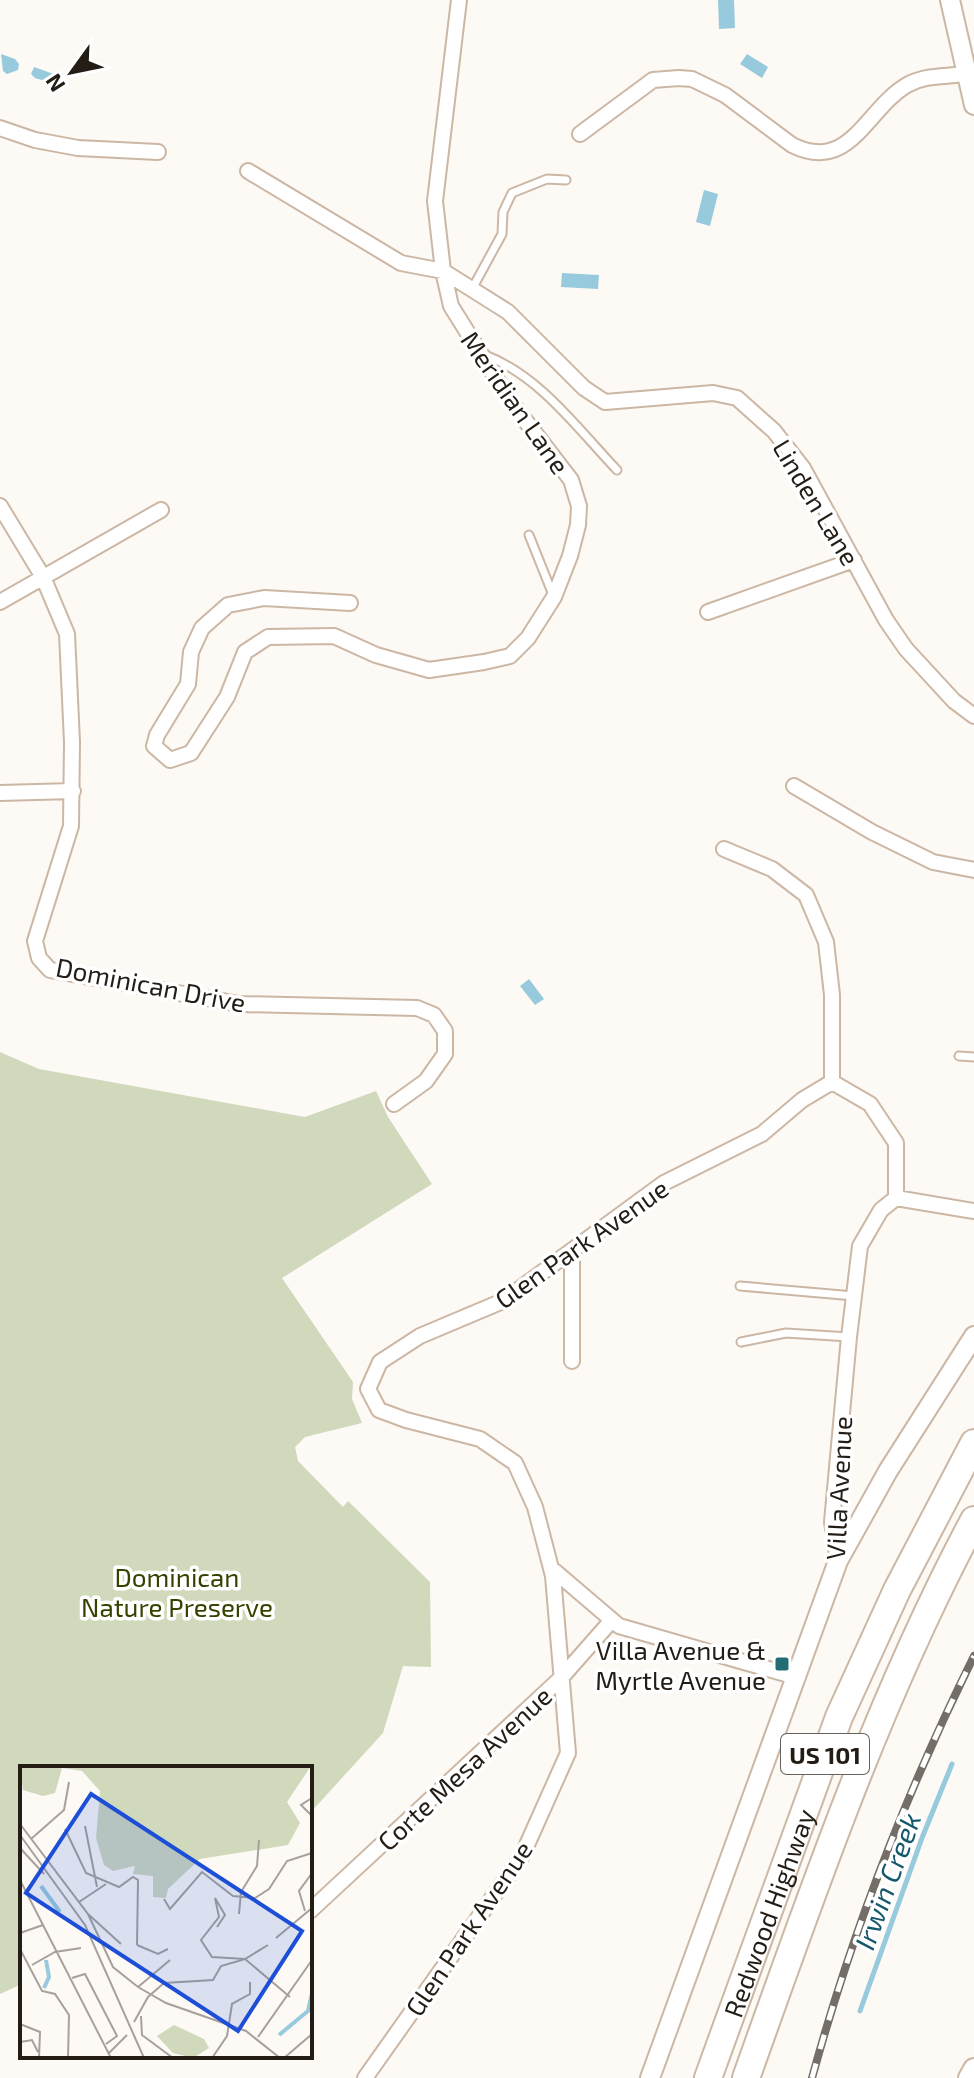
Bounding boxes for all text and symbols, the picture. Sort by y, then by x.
north arrow [32,32,112,112]
text: N [39,70,70,97]
street label: Meridian Lane [455,325,577,479]
street label: Linden Lane [767,433,867,571]
street label: Dominican Drive [54,950,248,1018]
street label: Glen Park Avenue [488,1172,674,1314]
street label: Villa Avenue [819,1415,857,1561]
park label: Dominican Nature Preserve [81,1561,273,1622]
place label: Villa Avenue & Myrtle Avenue [595,1634,766,1695]
marker: Villa Avenue & Myrtle Avenue [773,1655,791,1673]
street label: Corte Mesa Avenue [371,1680,557,1856]
road number: US 101 [781,1734,869,1774]
inset map [20,1766,312,2058]
street label: Redwood Highway [716,1804,820,2021]
water label: Irwin Creek [847,1808,927,1954]
street label: Glen Park Avenue [398,1835,538,2021]

